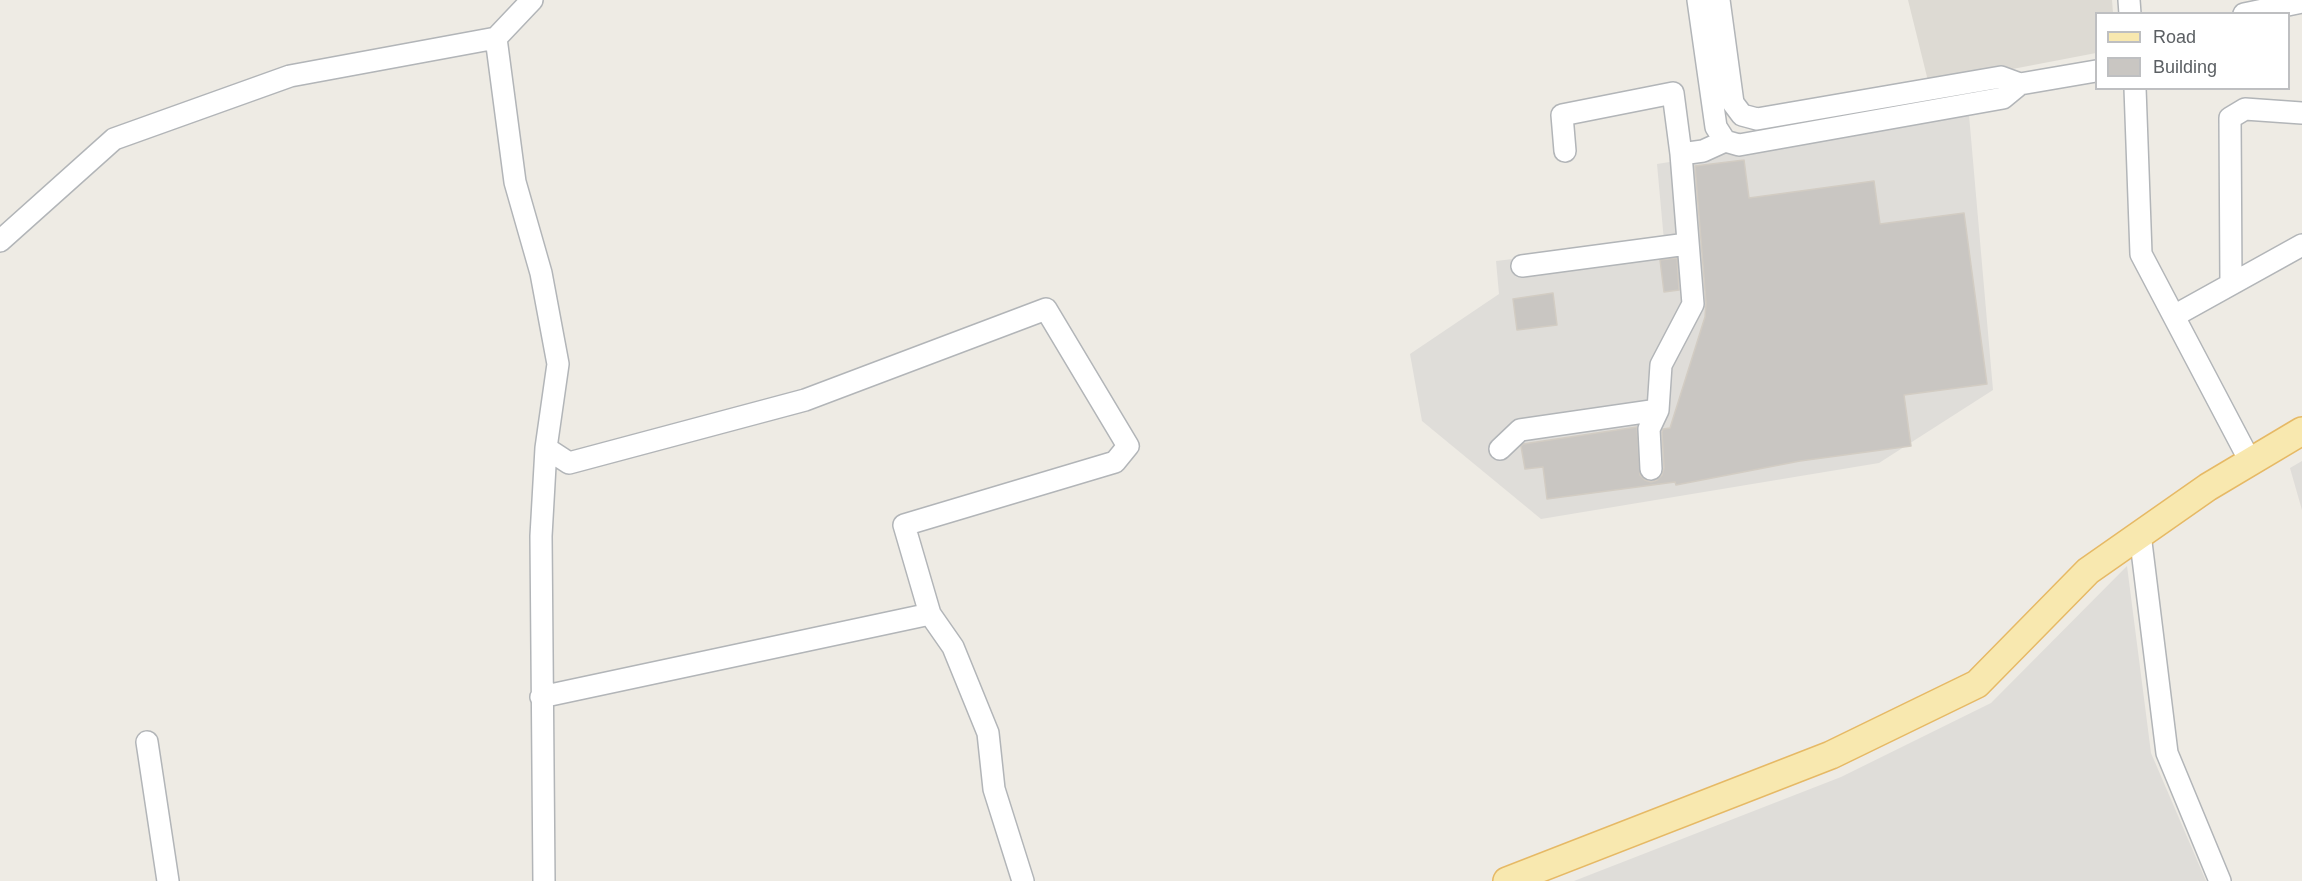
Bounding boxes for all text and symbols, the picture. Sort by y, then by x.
legend [2095,12,2290,90]
text: Road [2153,27,2196,47]
text: Building [2153,57,2217,77]

